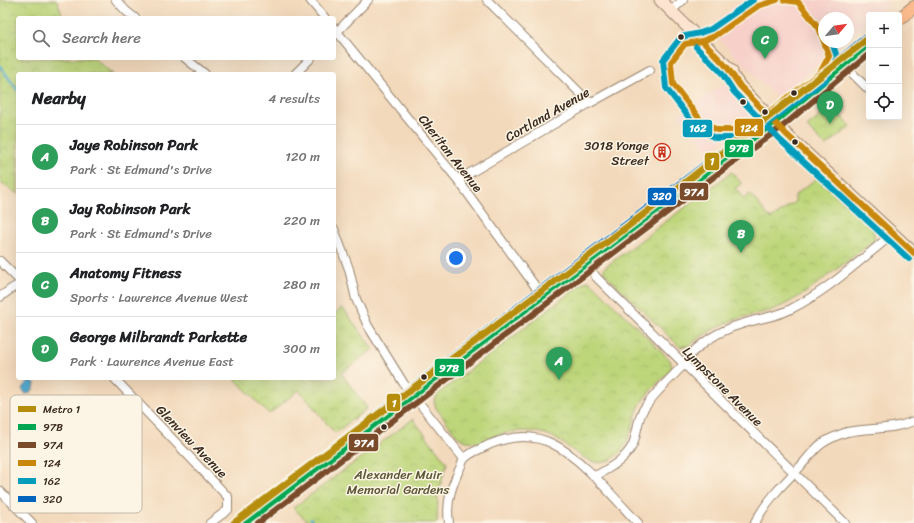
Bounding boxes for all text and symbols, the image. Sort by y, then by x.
north arrow [818,12,854,48]
map controls [866,12,902,120]
button: + [866,12,902,48]
search box [16,16,336,60]
text: Search here [62,25,141,51]
pin: C [752,26,778,59]
icon: search [30,27,52,49]
unlabelled marker [676,32,686,42]
button: − [866,48,902,84]
street label: Cortland Avenue [500,81,594,148]
text: Nearby [32,83,86,113]
button: locate [866,84,902,120]
text: 4 results [268,87,320,110]
unlabelled marker [789,88,799,98]
pin: D [817,91,843,124]
unlabelled marker [738,97,748,107]
unlabelled marker [760,107,770,117]
street label: Cheritan Avenue [413,109,489,198]
line badge: 124 [734,118,764,137]
line badge: 162 [682,119,713,138]
text: 162 [689,119,707,138]
text: 124 [740,119,758,138]
text: Jaye Robinson Park [70,132,198,158]
place label: 3018 Yonge Street [584,134,650,172]
unlabelled marker [790,137,800,147]
line badge: 97B [724,139,754,158]
text: 97B [729,139,749,158]
building icon: 3018 Yonge Street [652,142,672,162]
text: A [41,145,49,168]
text: 120 m [285,145,320,168]
line badge: 1 [704,152,720,171]
text: 1 [710,152,715,171]
text: Park · St Edmund's Drive [70,158,212,181]
line badge: 97A [679,182,709,201]
text: 97A [684,183,704,202]
line badge: 320 [647,187,677,206]
text: 320 [651,187,672,206]
text: Jay Robinson Park [70,196,191,222]
text: B [41,209,49,232]
text: 220 m [283,209,320,232]
pin: B [728,220,754,253]
text: Park · St Edmund's Drive [70,222,212,245]
your location [446,248,466,268]
text: Anatomy Fitness [70,260,181,286]
text: C [41,273,49,296]
text: 280 m [283,273,320,296]
text: Sports · Lawrence Avenue West [70,286,248,309]
text: George Milbrandt Parkette [70,324,247,350]
text: D [41,337,49,360]
text: 300 m [283,337,320,360]
street label: Lympstone Avenue [677,341,769,432]
pin: A [546,347,572,380]
text: Park · Lawrence Avenue East [70,350,234,373]
line badge: 97B [434,358,465,377]
text: 97B [439,359,459,378]
unlabelled marker [419,372,429,382]
line badge: 1 [386,393,401,412]
text: 1 [392,394,397,413]
legend [10,395,142,513]
street label: Glenview Avenue [150,399,233,484]
text: Metro 1 [43,400,80,419]
text: 97B [43,418,63,437]
unlabelled marker [379,422,389,432]
line badge: 97A [348,433,379,452]
text: 97A [354,434,374,453]
text: 97A [43,436,63,455]
text: 124 [43,454,61,473]
park label: Alexander Muir Memorial Gardens [347,463,450,501]
text: 162 [43,472,61,491]
text: 320 [43,490,62,509]

